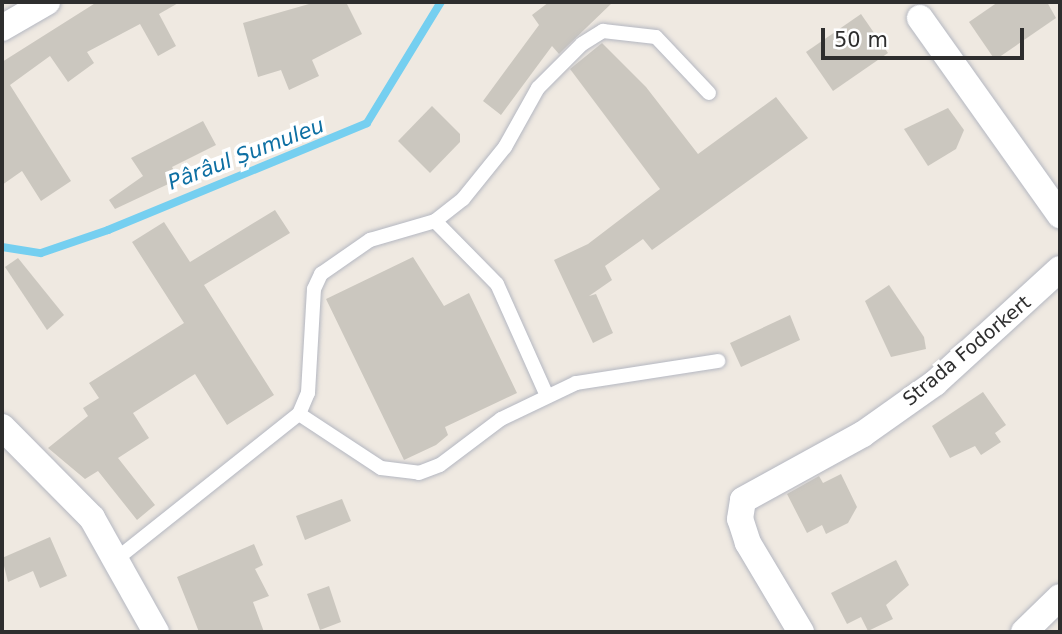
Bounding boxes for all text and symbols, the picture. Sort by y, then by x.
scale bar [824,14,1027,58]
text: 50 m [834,28,888,52]
water label: Pârâul Șumuleu [164,113,328,195]
street label: Strada Fodorkert [899,291,1035,411]

